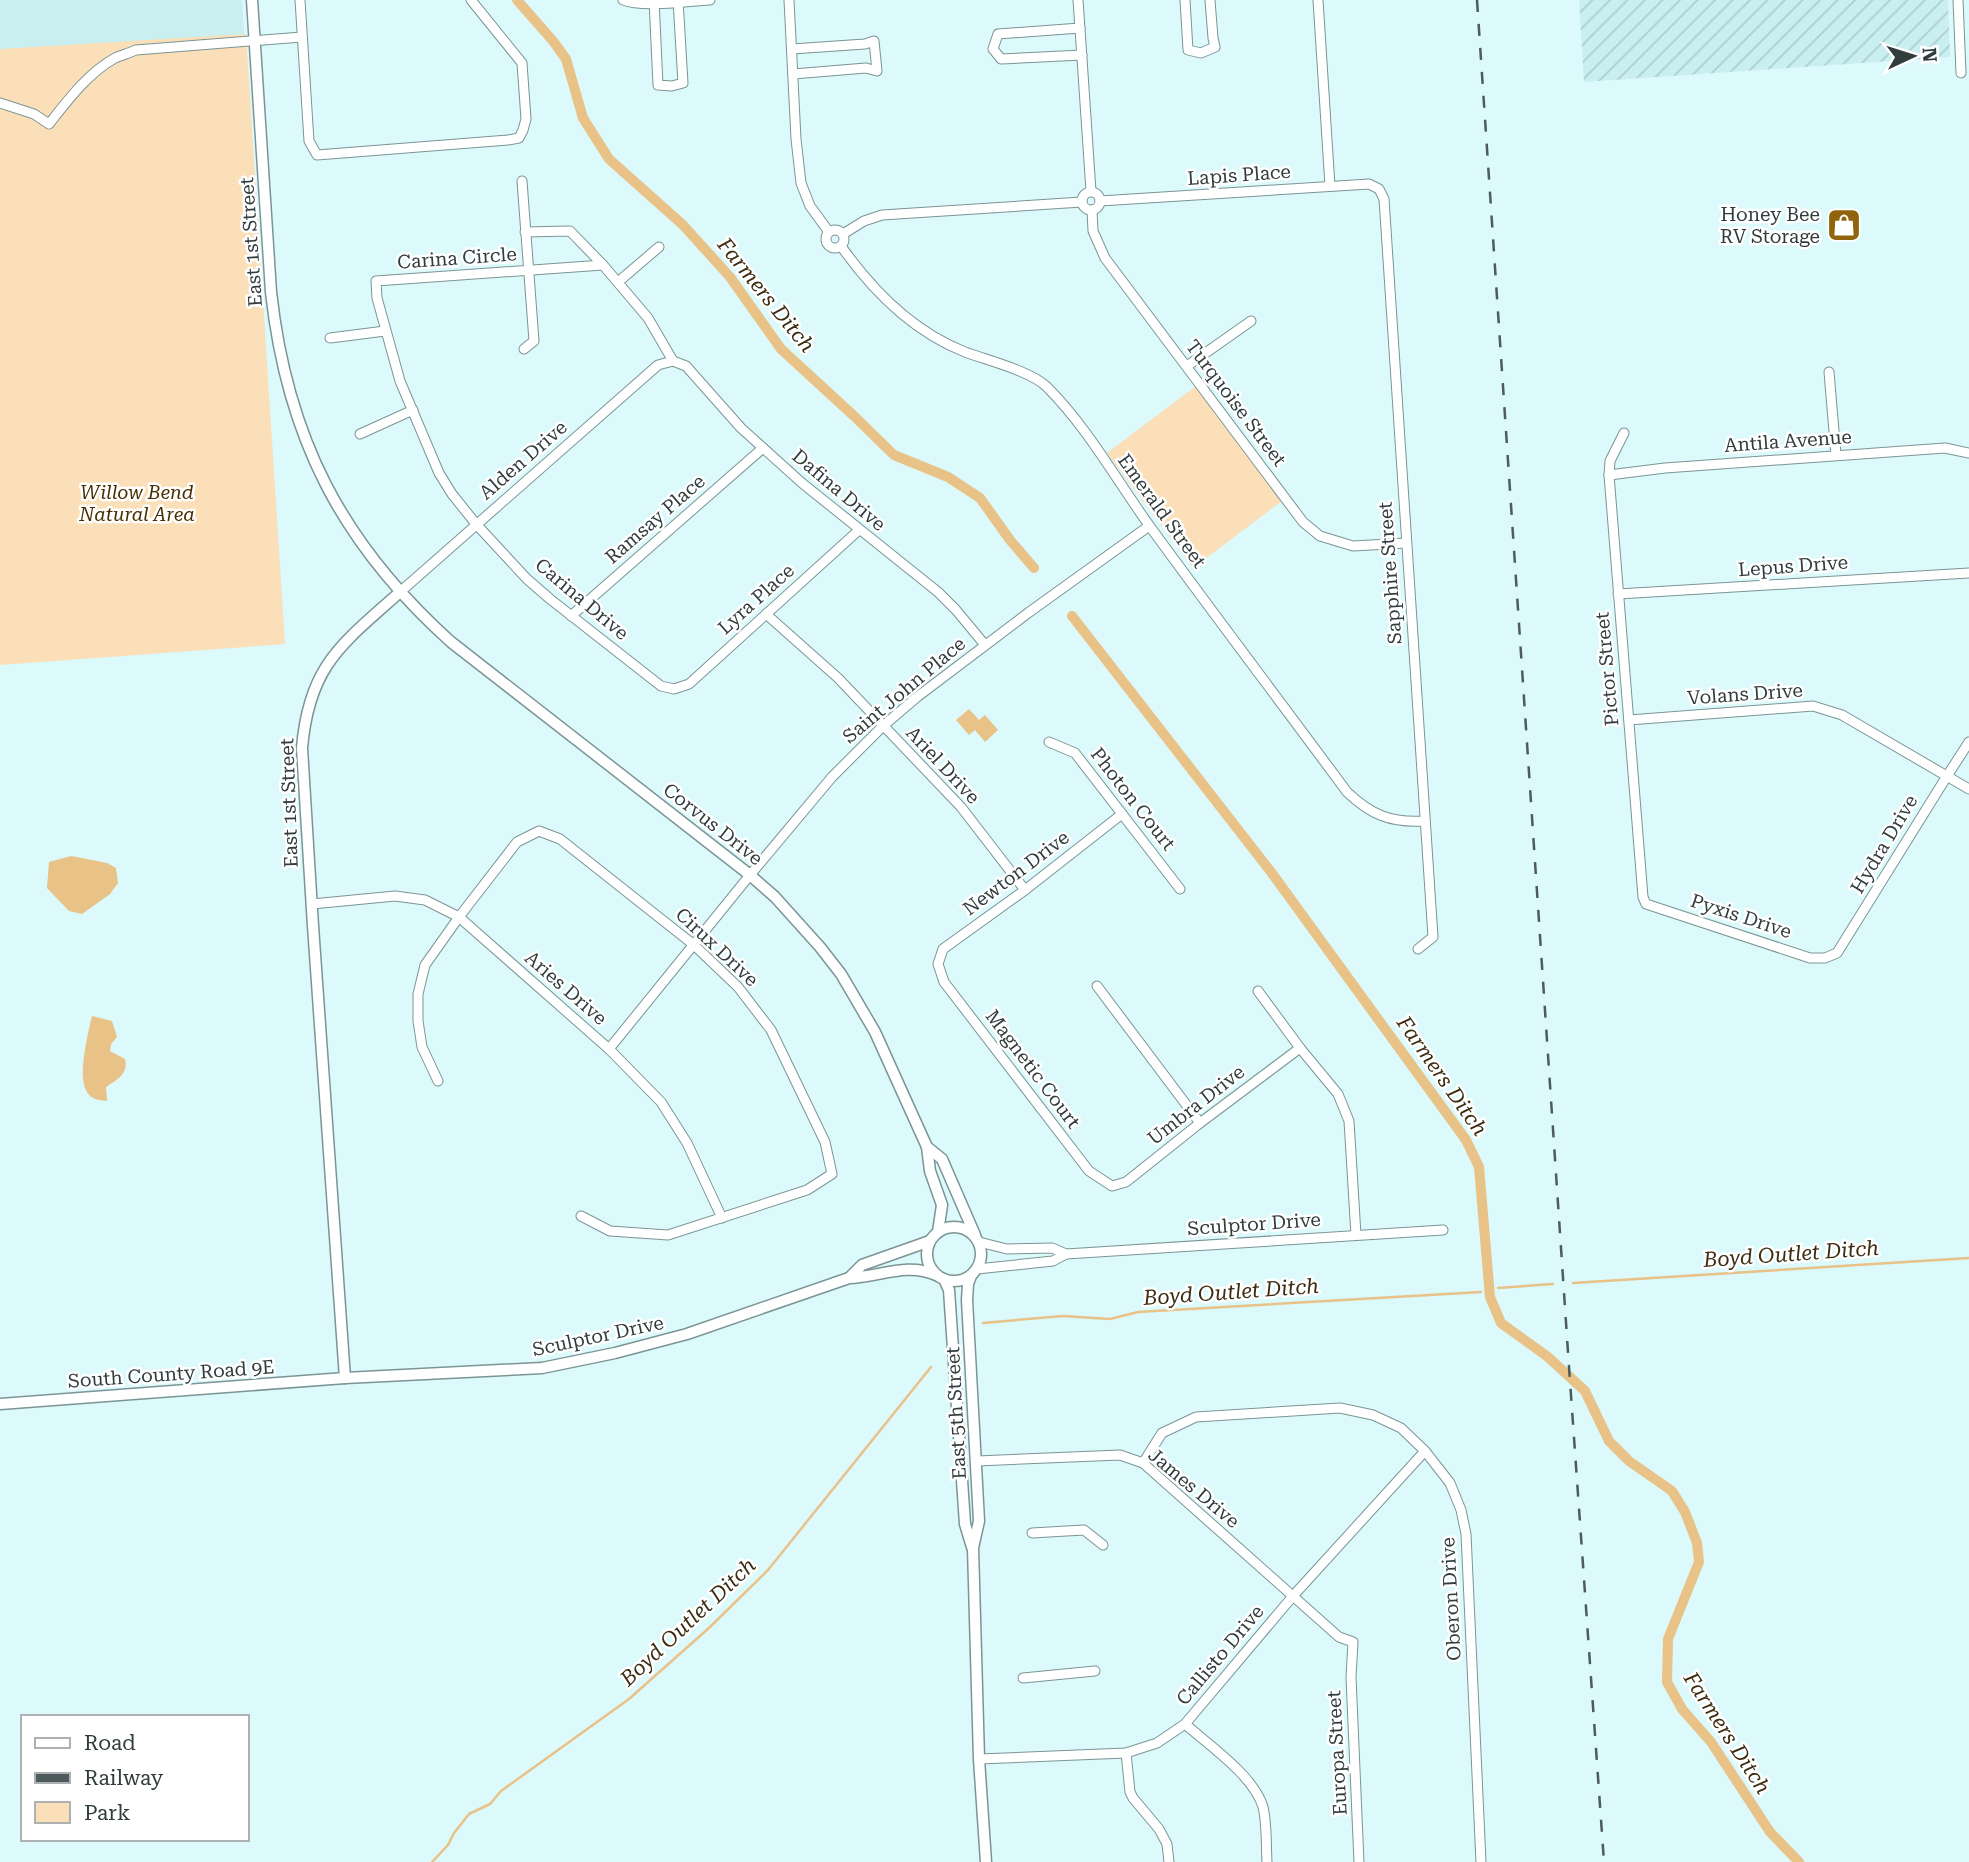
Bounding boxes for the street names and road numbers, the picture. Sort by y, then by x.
street label: Lapis Place [1186,160,1292,190]
street label: East 1st Street [235,177,267,307]
street label: Carina Circle [397,242,517,274]
street label: Turquoise Street [1181,335,1291,471]
street label: Alden Drive [474,416,572,504]
street label: Antila Avenue [1723,425,1853,457]
street label: Dafina Drive [788,444,890,536]
street label: Emerald Street [1113,450,1211,572]
street label: Ramsay Place [600,469,710,569]
street label: Sapphire Street [1374,501,1406,645]
street label: Lepus Drive [1737,551,1849,581]
street label: Carina Drive [531,553,633,645]
street label: Lyra Place [713,559,799,639]
street label: Pictor Street [1591,611,1623,727]
street label: Saint John Place [838,632,970,748]
street label: Volans Drive [1686,678,1804,710]
street label: Ariel Drive [901,721,985,809]
street label: East 1st Street [275,738,303,868]
street label: Photon Court [1086,743,1180,855]
street label: Corvus Drive [659,778,767,870]
street label: Hydra Drive [1846,790,1922,898]
street label: Newton Drive [958,826,1074,920]
street label: Pyxis Drive [1688,889,1794,943]
street label: Cirux Drive [671,903,763,991]
street label: Aries Drive [520,946,612,1030]
street label: Magnetic Court [981,1005,1085,1133]
street label: Umbra Drive [1143,1060,1249,1150]
street label: Sculptor Drive [1187,1208,1321,1240]
street label: Sculptor Drive [530,1311,666,1361]
street label: East 5th Street [941,1346,971,1480]
street label: South County Road 9E [67,1355,275,1393]
street label: James Drive [1144,1443,1244,1533]
street label: Oberon Drive [1436,1537,1466,1661]
street label: Callisto Drive [1171,1600,1269,1710]
street label: Europa Street [1322,1690,1352,1816]

